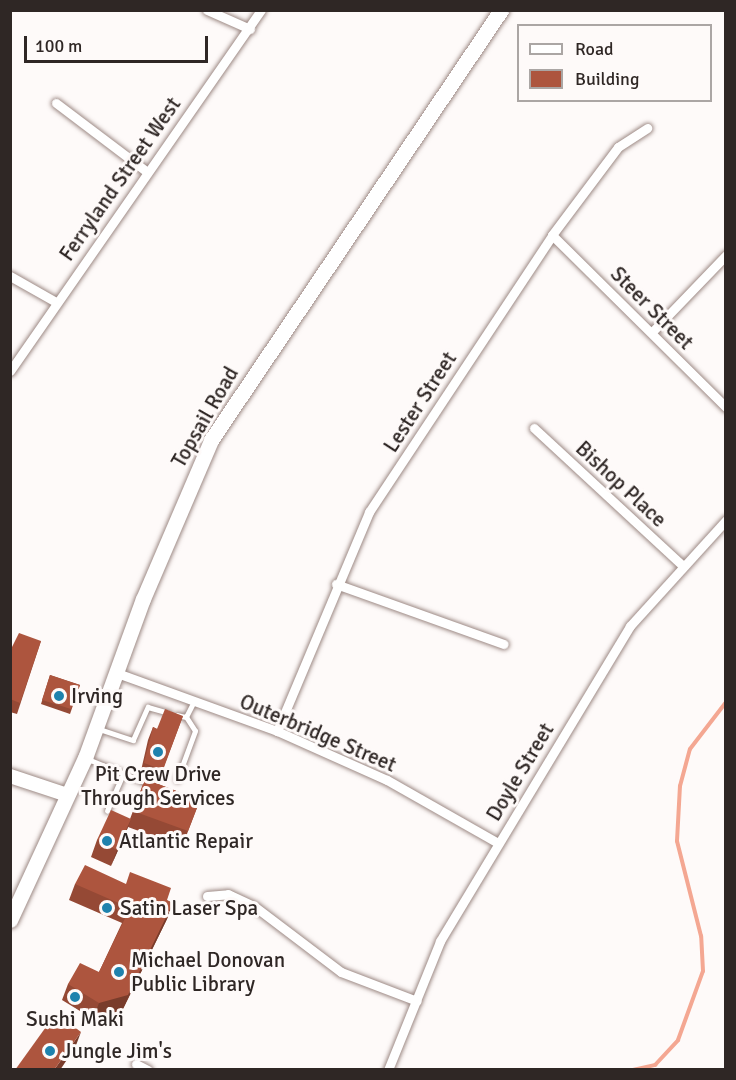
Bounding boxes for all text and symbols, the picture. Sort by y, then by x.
scale bar [27,24,212,62]
legend [517,24,712,102]
text: 100 m [35,35,82,57]
text: Road [575,38,614,60]
text: Building [575,68,639,90]
street label: Ferryland Street West [54,92,186,266]
street label: Steer Street [605,261,699,355]
street label: Lester Street [378,347,462,457]
street label: Topsail Road [166,362,244,472]
street label: Bishop Place [570,436,672,532]
place label: Irving [71,683,123,709]
marker: Irving [52,689,66,703]
street label: Outerbridge Street [236,689,400,777]
street label: Doyle Street [481,718,559,826]
marker: Pit Crew Drive Through Services [151,745,165,759]
place label: Pit Crew Drive Through Services [81,761,235,811]
place label: Atlantic Repair [119,828,253,854]
marker: Atlantic Repair [100,834,114,848]
place label: Satin Laser Spa [120,895,258,921]
marker: Satin Laser Spa [98,899,116,917]
place label: Michael Donovan Public Library [131,947,285,997]
marker: Michael Donovan Public Library [112,965,126,979]
marker: Sushi Maki [68,990,82,1004]
place label: Sushi Maki [26,1006,124,1032]
place label: Jungle Jim's [62,1038,172,1064]
marker: Jungle Jim's [43,1044,57,1058]

